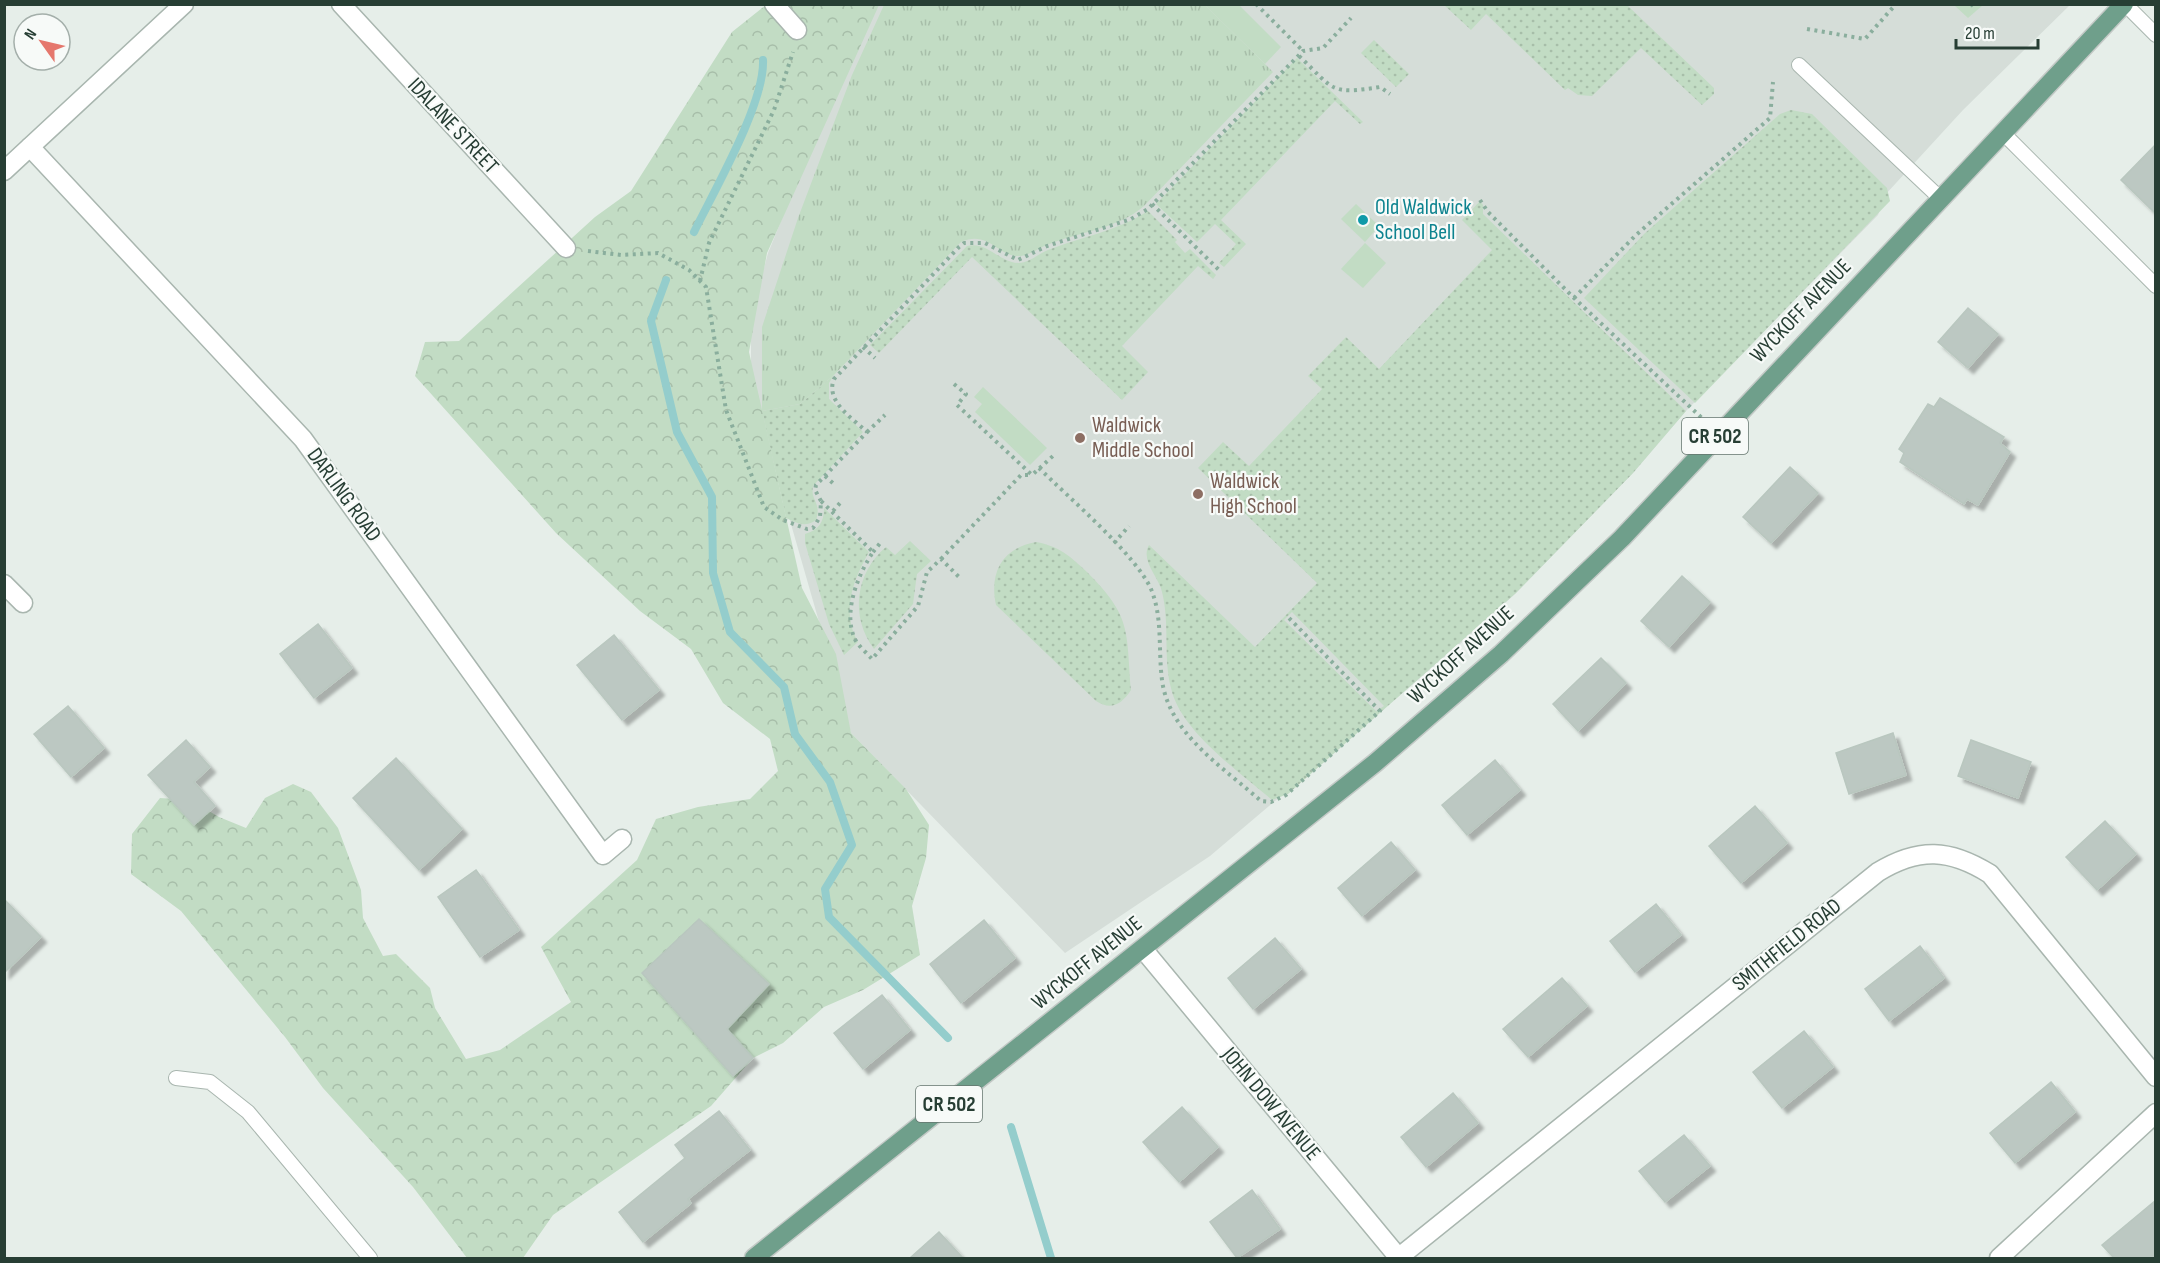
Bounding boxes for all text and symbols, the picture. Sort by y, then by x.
north arrow [12,12,72,72]
scale bar [1956,12,2038,50]
text: 20 m [1965,23,1995,44]
text: N [21,26,41,43]
street label: IDALANE STREET [402,72,504,180]
place label: Old Waldwick School Bell [1375,194,1472,246]
marker: Old Waldwick School Bell [1356,213,1370,227]
street label: WYCKOFF AVENUE [1745,253,1857,369]
place label: Waldwick Middle School [1092,412,1194,464]
road number: CR 502 [1682,418,1748,454]
marker: Waldwick Middle School [1073,431,1087,445]
street label: DARLING ROAD [301,443,387,547]
place label: Waldwick High School [1210,468,1297,520]
marker: Waldwick High School [1191,487,1205,501]
street label: WYCKOFF AVENUE [1402,600,1520,710]
street label: SMITHFIELD ROAD [1727,893,1847,997]
street label: WYCKOFF AVENUE [1026,910,1148,1016]
street label: JOHN DOW AVENUE [1215,1041,1326,1166]
road number: CR 502 [916,1086,982,1122]

